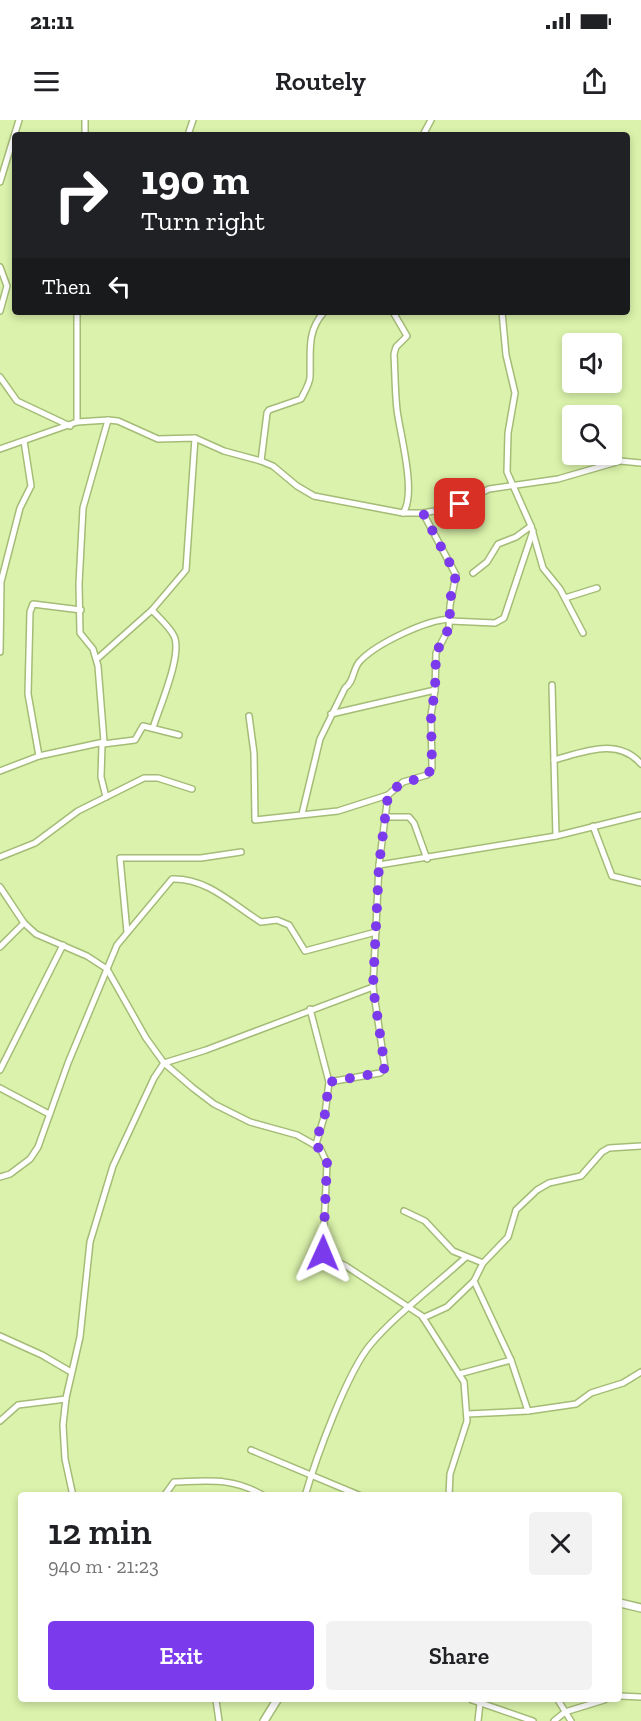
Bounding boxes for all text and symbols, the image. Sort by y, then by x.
text: 21:11 [30,8,74,35]
icon: menu [30,65,63,98]
text: Routely [275,65,366,97]
icon: share [578,65,611,98]
text: 190 m [141,154,249,205]
icon: right [42,156,120,234]
text: Turn right [141,205,265,237]
icon: left [103,270,136,303]
text: Then [42,273,91,300]
map controls [562,333,622,465]
button: sound [562,333,622,393]
button: search [562,405,622,465]
pin [434,478,485,529]
icon: arrive [443,487,476,520]
position arrow [291,1221,355,1285]
text: 12 min [48,1510,152,1553]
button: close [529,1512,592,1575]
text: 940 m · 21:23 [48,1554,159,1578]
button: Exit [48,1621,314,1690]
button: Share [326,1621,592,1690]

